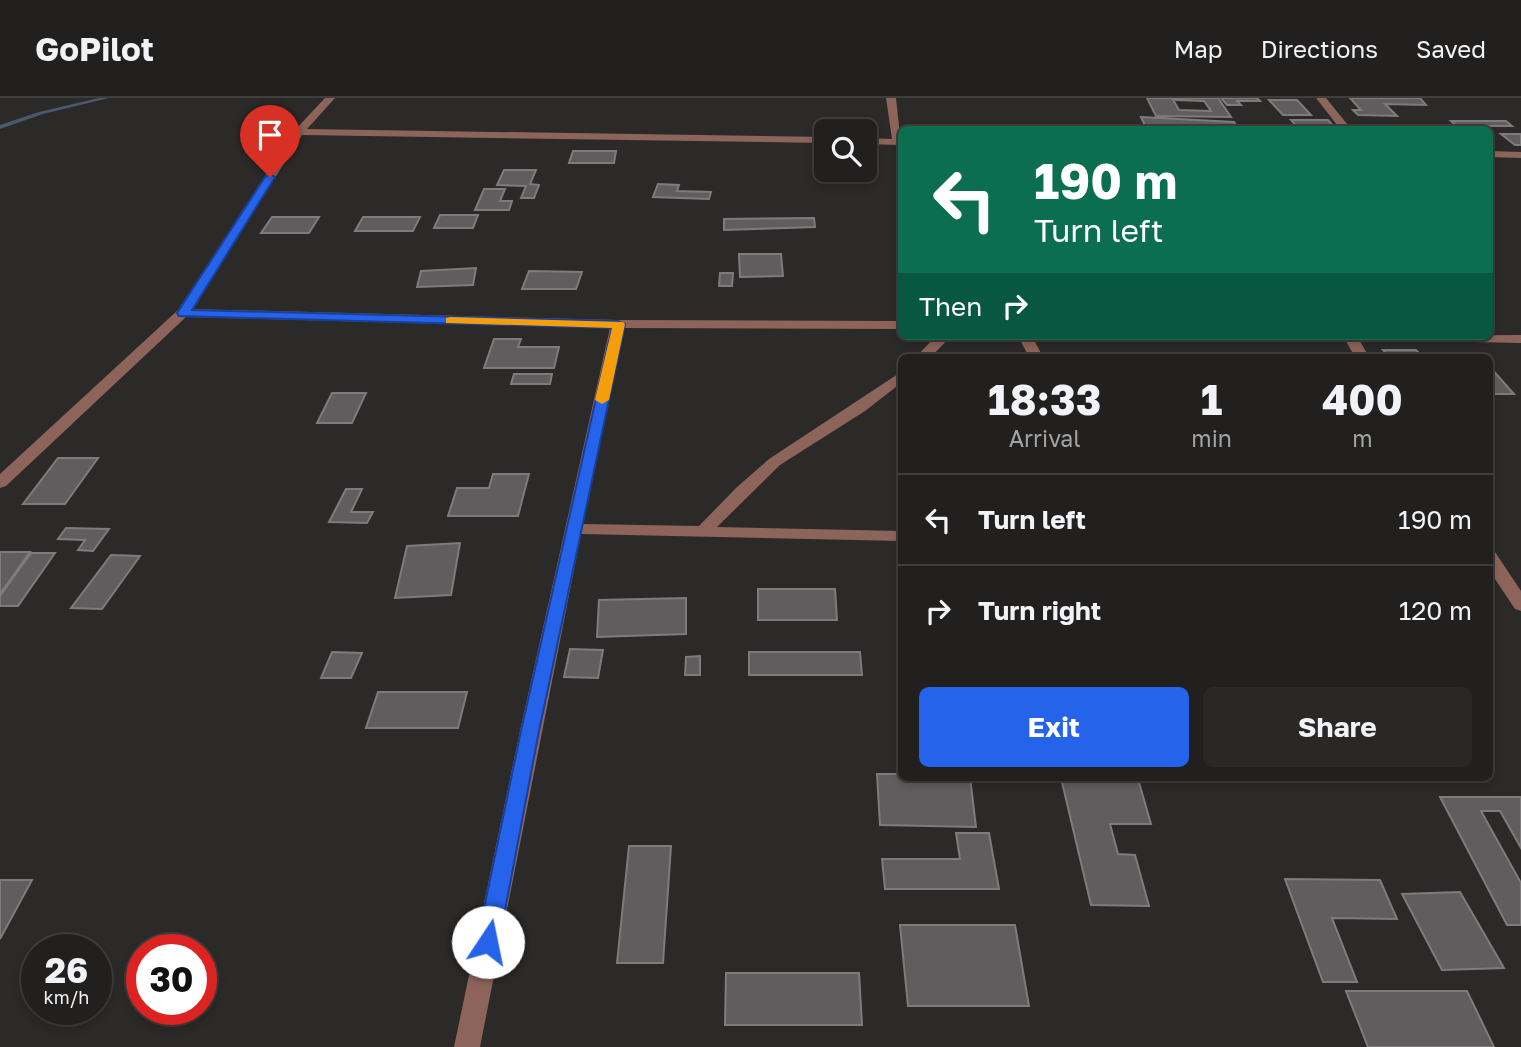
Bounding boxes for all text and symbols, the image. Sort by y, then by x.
text: GoPilot [35,29,154,68]
text: Map [1174,34,1223,63]
text: Directions [1261,34,1378,63]
text: Saved [1416,34,1486,63]
pin [240,105,300,177]
icon: arrive [251,116,289,154]
map controls [814,119,877,182]
button: search [814,119,877,182]
text: 190 m [1034,151,1177,210]
icon: left [919,154,1010,245]
text: Turn left [1034,211,1163,249]
icon: right [996,287,1034,325]
text: Then [919,291,982,322]
text: 18:33 [988,374,1101,424]
text: 1 [1201,374,1222,424]
text: 400 [1322,374,1403,424]
text: Arrival [1009,424,1081,452]
text: min [1191,424,1232,452]
text: m [1352,424,1373,452]
icon: left [919,501,957,539]
text: Turn left [978,504,1086,535]
text: 190 m [1398,504,1472,535]
icon: right [919,592,957,630]
text: Turn right [978,595,1101,626]
text: 120 m [1399,595,1472,626]
button: Exit [919,687,1189,767]
button: Share [1203,687,1472,767]
position arrow [451,905,525,979]
speed limit sign: 30 [126,934,217,1025]
text: 26 [45,949,88,991]
text: km/h [44,986,89,1008]

